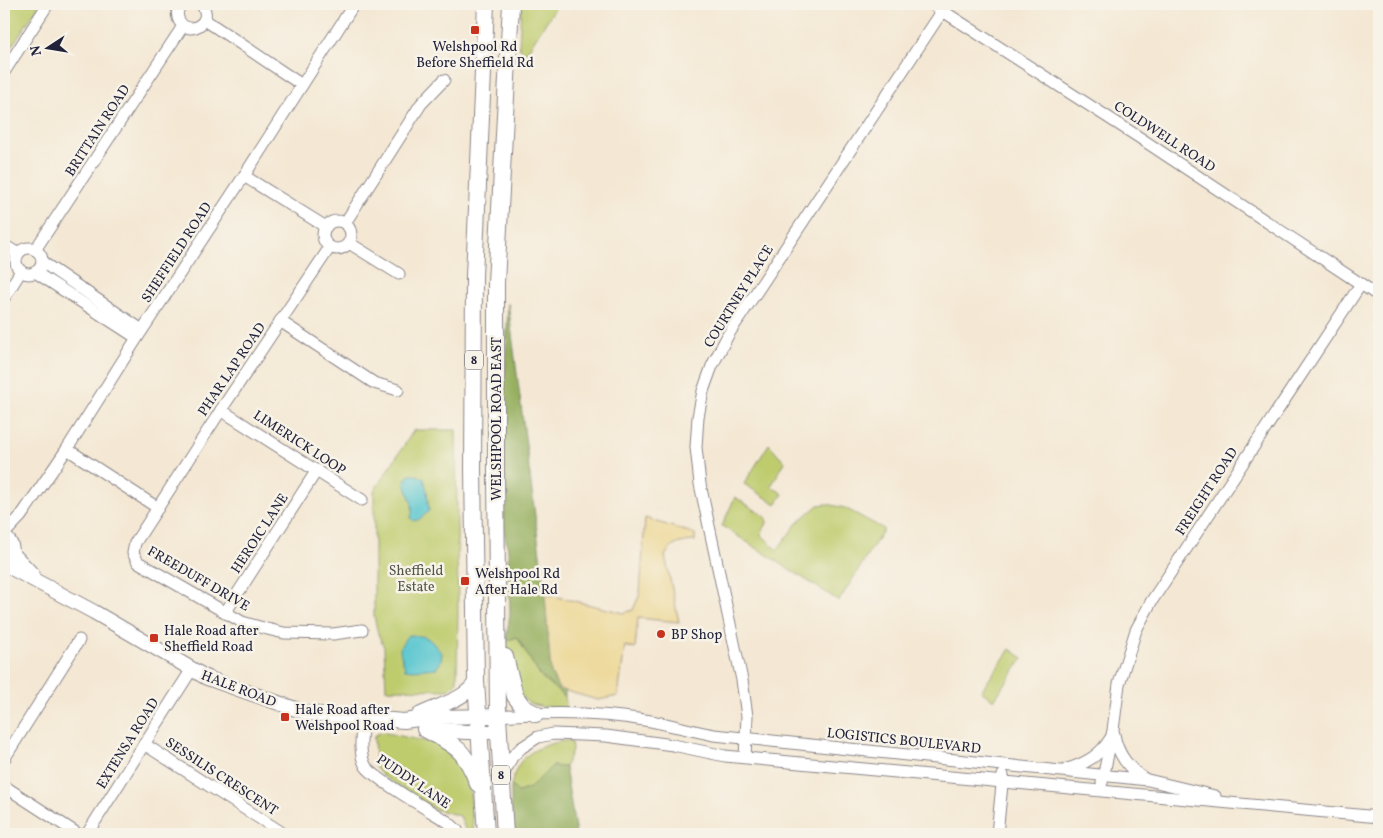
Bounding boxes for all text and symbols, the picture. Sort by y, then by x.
north arrow [22,22,72,72]
marker: Welshpool Rd Before Sheffield Rd [469,24,481,36]
place label: Welshpool Rd Before Sheffield Rd [416,38,534,73]
text: N [26,43,47,57]
street label: BRITTAIN ROAD [61,81,135,180]
street label: COLDWELL ROAD [1110,97,1219,177]
street label: SHEFFIELD ROAD [138,199,217,307]
street label: COURTNEY PLACE [700,242,779,352]
street label: PHAR LAP ROAD [194,319,271,420]
street label: WELSHPOOL ROAD EAST [488,337,507,501]
road number: 8 [465,350,483,370]
street label: LIMERICK LOOP [249,406,349,480]
street label: FREIGHT ROAD [1172,444,1243,540]
street label: HEROIC LANE [227,490,293,578]
street label: FREEDUFF DRIVE [144,542,253,616]
park label: Sheffield Estate [389,562,443,597]
place label: Welshpool Rd After Hale Rd [475,565,560,600]
marker: Welshpool Rd After Hale Rd [459,575,471,587]
place label: Hale Road after Sheffield Road [164,622,259,657]
place label: BP Shop [671,626,722,645]
marker: BP Shop [655,628,667,640]
marker: Hale Road after Sheffield Road [148,632,160,644]
street label: HALE ROAD [198,666,279,712]
street label: EXTENSA ROAD [93,695,164,793]
place label: Hale Road after Welshpool Road [295,701,395,736]
marker: Hale Road after Welshpool Road [279,711,291,723]
street label: LOGISTICS BOULEVARD [826,724,982,759]
street label: SESSILIS CRESCENT [161,734,281,821]
street label: PUDDY LANE [372,751,454,814]
road number: 8 [492,766,510,784]

